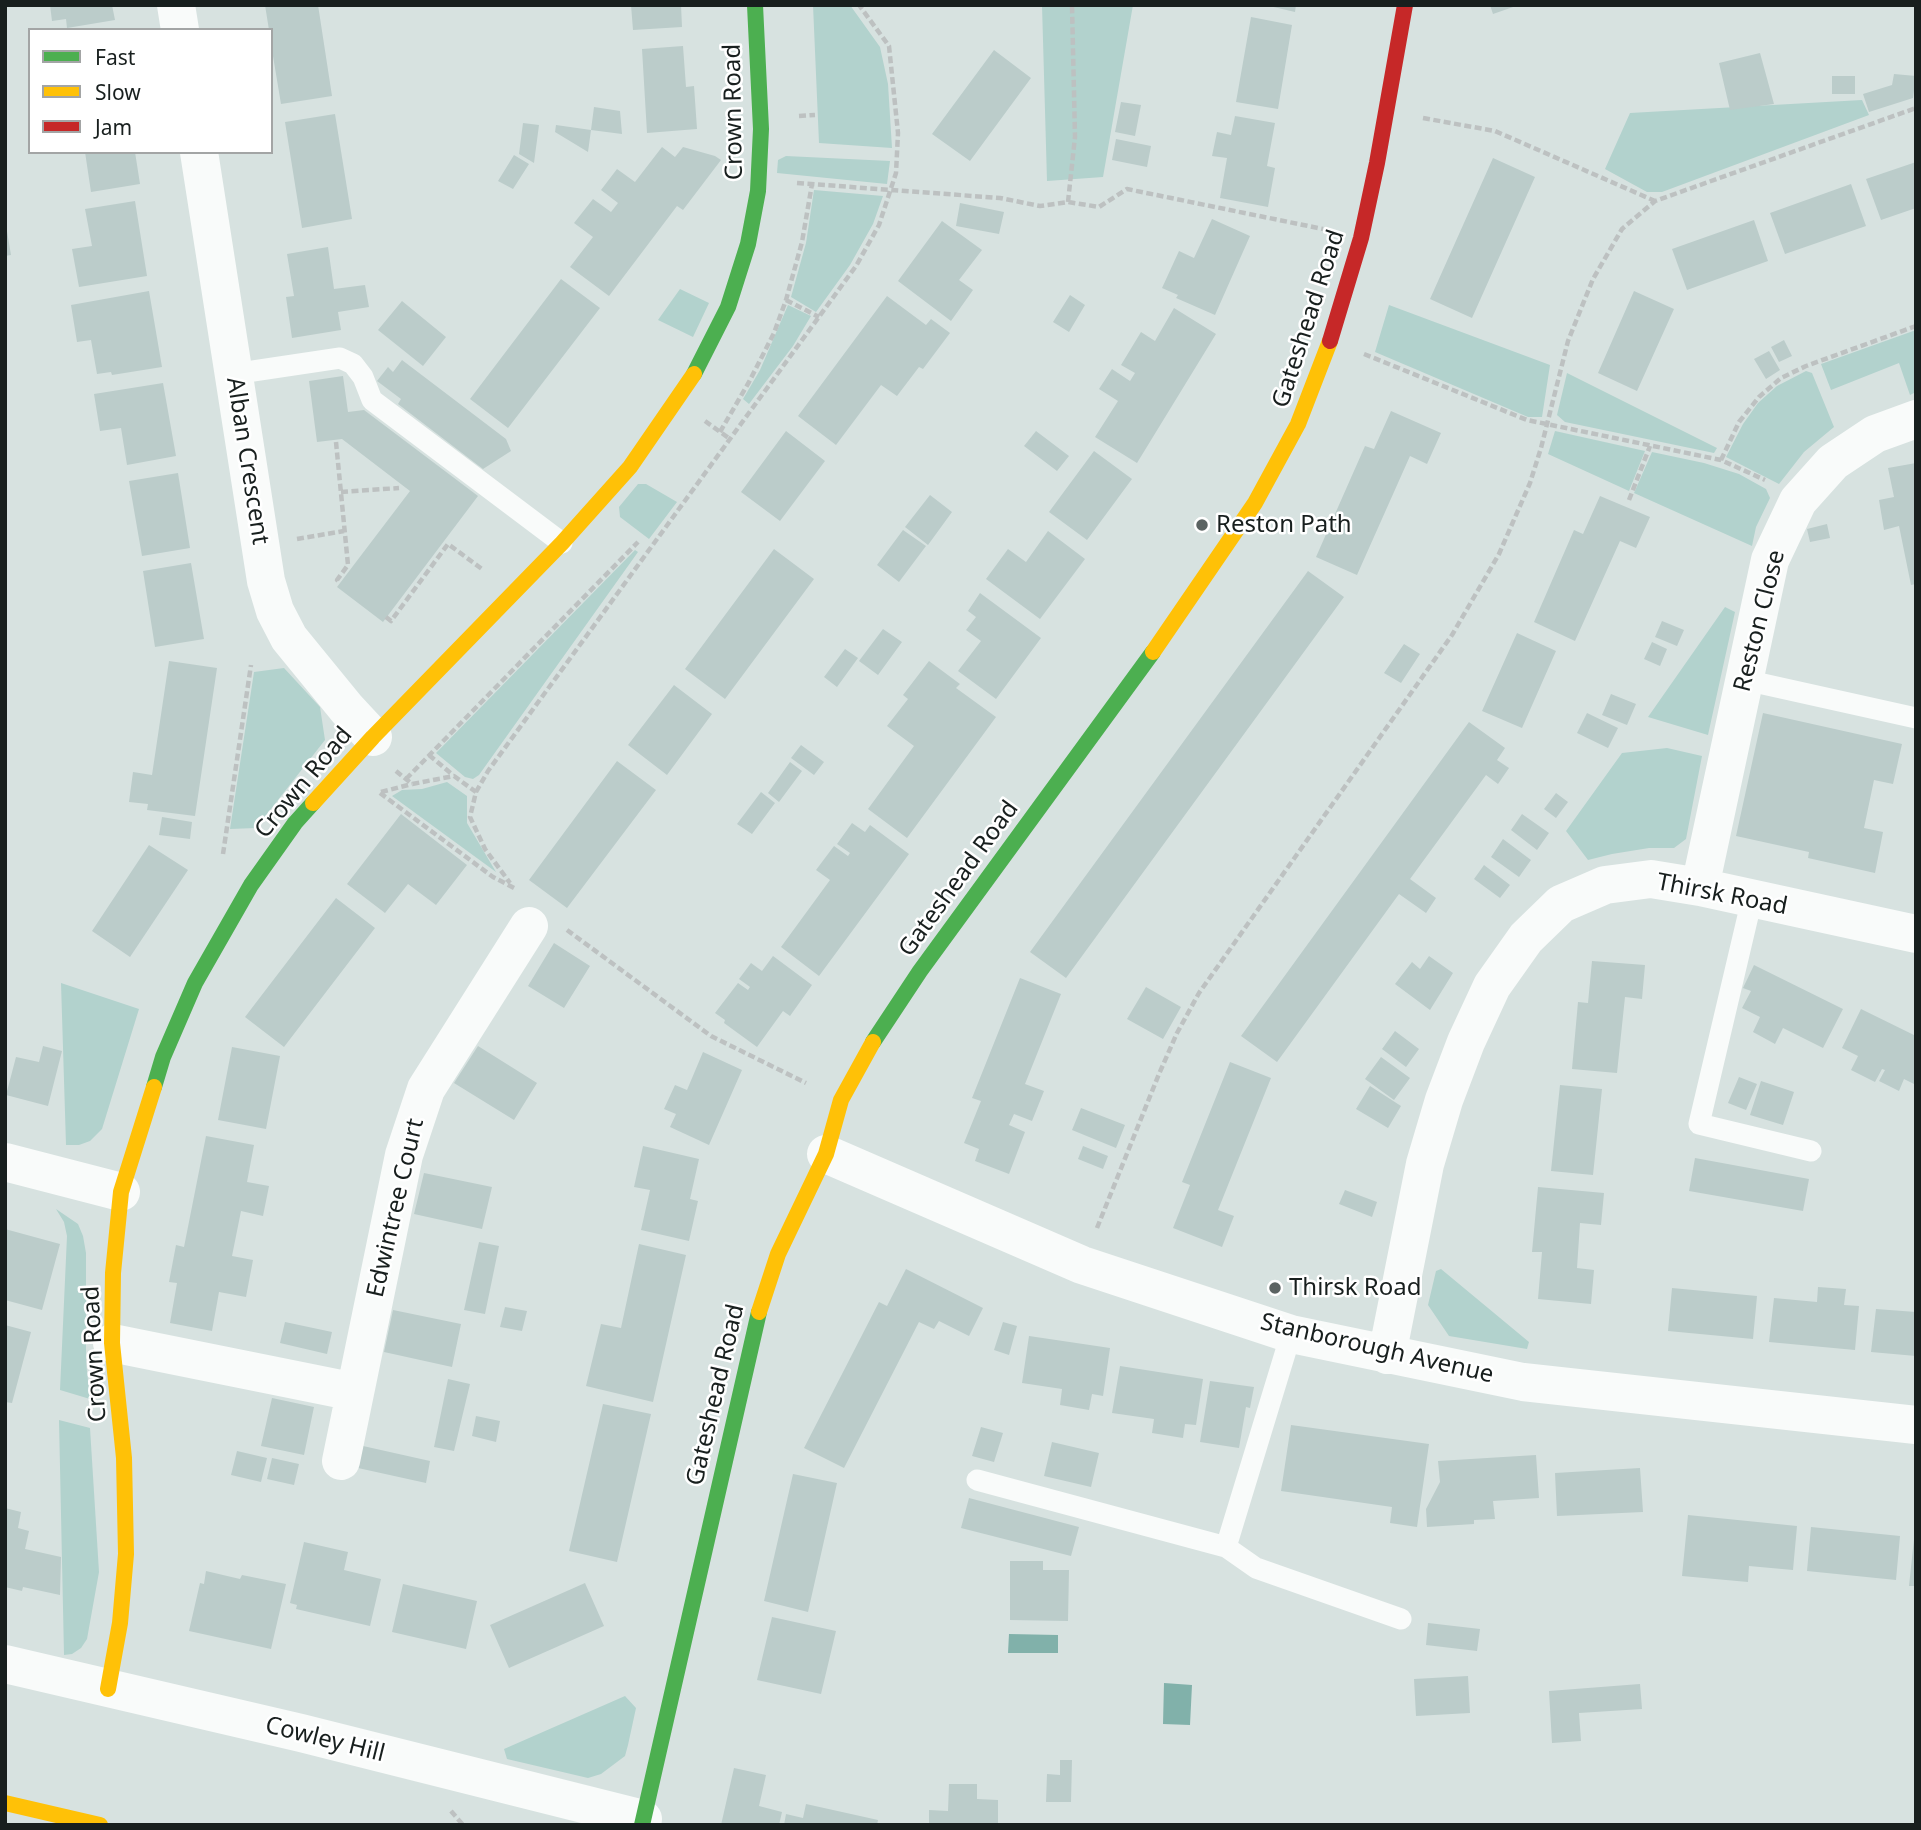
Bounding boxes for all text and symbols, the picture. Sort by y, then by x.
legend [28,28,273,154]
text: Fast [95,43,135,71]
street label: Crown Road [718,44,750,180]
text: Slow [95,78,141,106]
text: Jam [95,113,132,141]
street label: Gateshead Road [1267,227,1351,411]
street label: Alban Crescent [220,375,274,547]
place label: Reston Path [1216,511,1352,539]
marker: Reston Path [1194,517,1210,533]
street label: Reston Close [1728,547,1792,695]
street label: Crown Road [249,722,359,844]
street label: Gateshead Road [893,796,1025,962]
street label: Thirsk Road [1654,868,1790,922]
street label: Edwintree Court [361,1116,431,1300]
place label: Thirsk Road [1289,1274,1422,1302]
marker: Thirsk Road [1267,1280,1283,1296]
street label: Crown Road [77,1285,113,1423]
street label: Gateshead Road [681,1302,751,1488]
street label: Stanborough Avenue [1258,1308,1496,1390]
street label: Cowley Hill [262,1711,388,1769]

